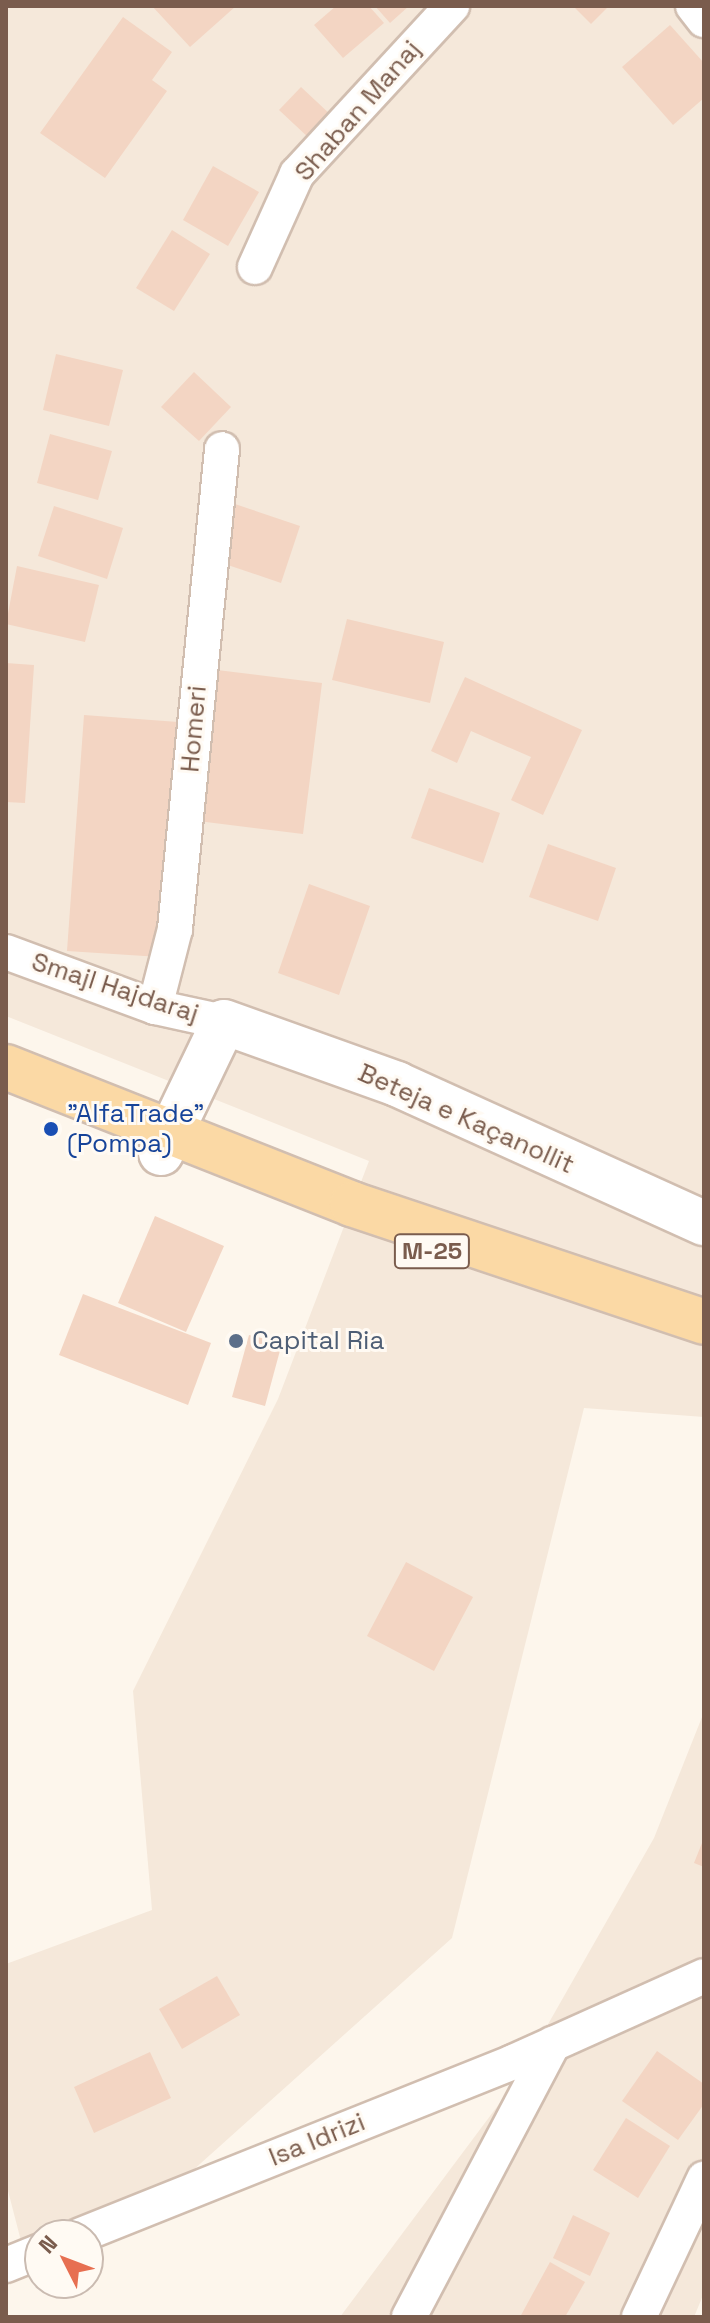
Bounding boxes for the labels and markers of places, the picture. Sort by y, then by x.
place label: "AlfaTrade" (Pompa) [67,1098,204,1160]
marker: "AlfaTrade" (Pompa) [42,1120,60,1138]
place label: Capital Ria [252,1325,384,1357]
marker: Capital Ria [227,1332,245,1350]

